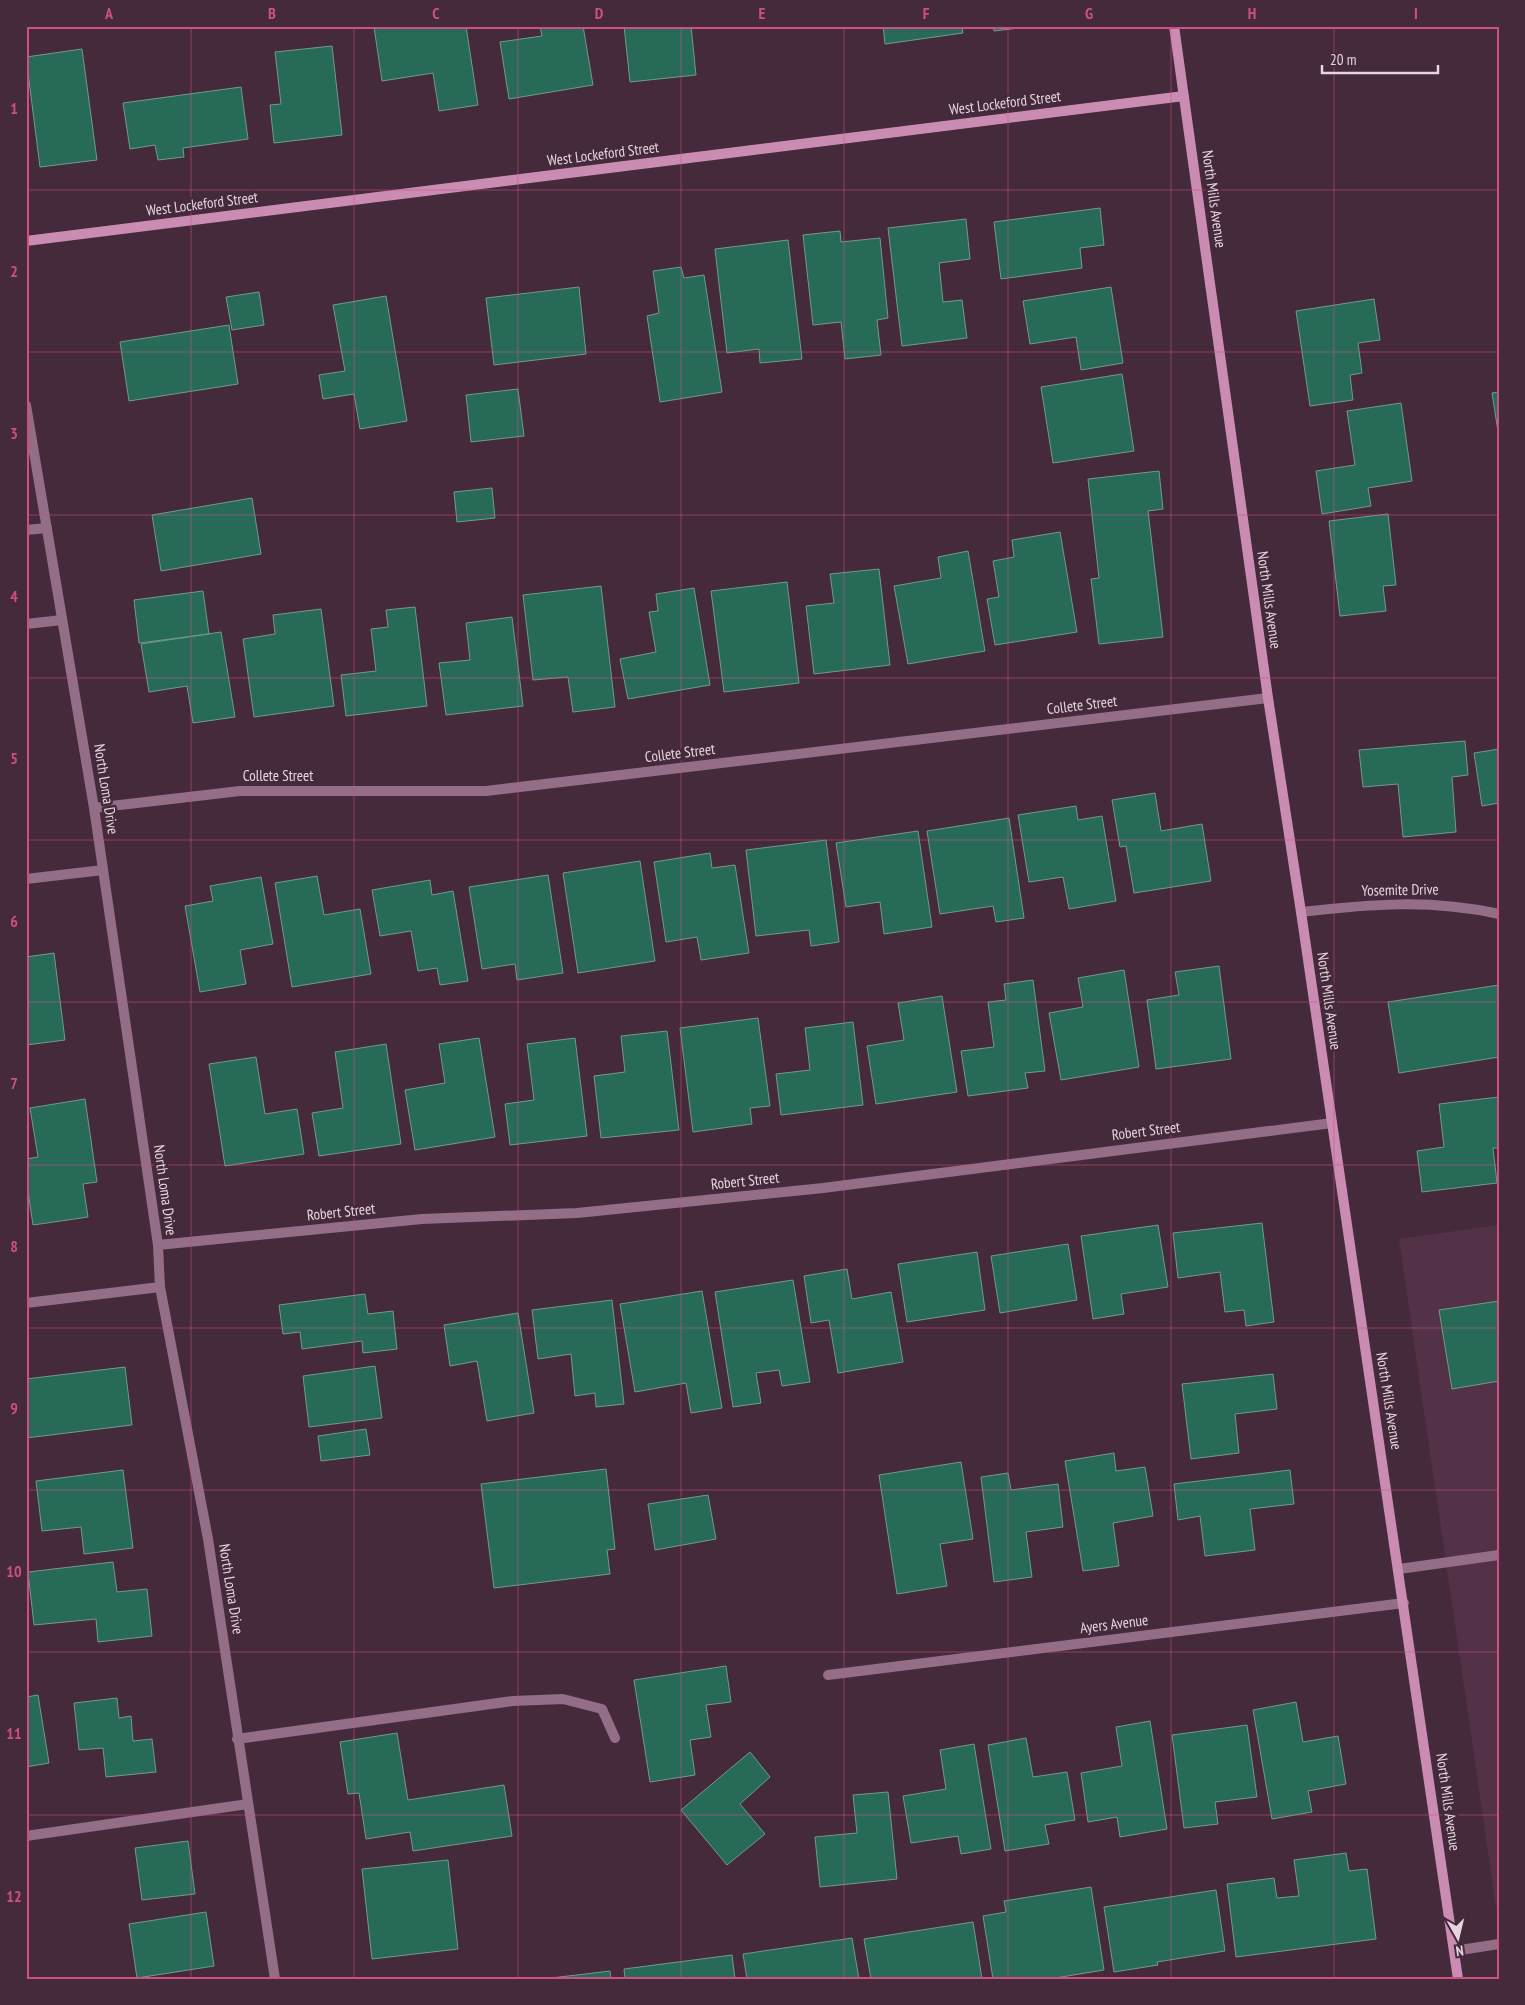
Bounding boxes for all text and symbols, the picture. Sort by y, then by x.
text: A [104,3,114,23]
text: B [268,3,276,23]
text: C [432,3,440,23]
text: D [595,3,604,23]
text: E [759,3,766,23]
text: F [923,3,930,23]
text: G [1085,3,1093,23]
text: H [1248,3,1256,23]
text: I [1414,3,1418,23]
scale bar [1322,42,1439,74]
text: 20 m [1330,50,1356,69]
street label: West Lockeford Street [948,86,1062,119]
text: 1 [10,98,18,118]
street label: West Lockeford Street [546,137,660,170]
street label: North Mills Avenue [1198,149,1231,249]
street label: West Lockeford Street [145,187,259,220]
text: 2 [10,261,18,281]
text: 3 [10,423,18,443]
street label: North Mills Avenue [1253,550,1286,650]
text: 4 [10,586,18,606]
street label: Collete Street [1046,691,1118,718]
street label: Collete Street [644,739,716,766]
street label: North Loma Drive [90,742,123,835]
text: 5 [10,748,18,768]
street label: Collete Street [243,766,313,785]
street label: Yosemite Drive [1361,879,1439,900]
text: 6 [10,911,18,931]
street label: North Mills Avenue [1313,951,1346,1051]
text: 7 [10,1073,18,1093]
street label: Robert Street [1111,1117,1181,1144]
street label: North Loma Drive [150,1143,181,1236]
street label: Robert Street [710,1167,780,1194]
street label: Robert Street [306,1198,376,1225]
text: 8 [10,1236,18,1256]
street label: North Mills Avenue [1372,1351,1407,1451]
text: 9 [10,1398,18,1418]
street label: North Loma Drive [215,1542,248,1635]
text: 10 [6,1561,22,1581]
street label: Ayers Avenue [1079,1610,1149,1637]
text: 11 [6,1723,22,1743]
street label: North Mills Avenue [1432,1752,1465,1852]
text: 12 [6,1886,22,1906]
north arrow [1432,1912,1482,1962]
text: N [1455,1941,1465,1960]

